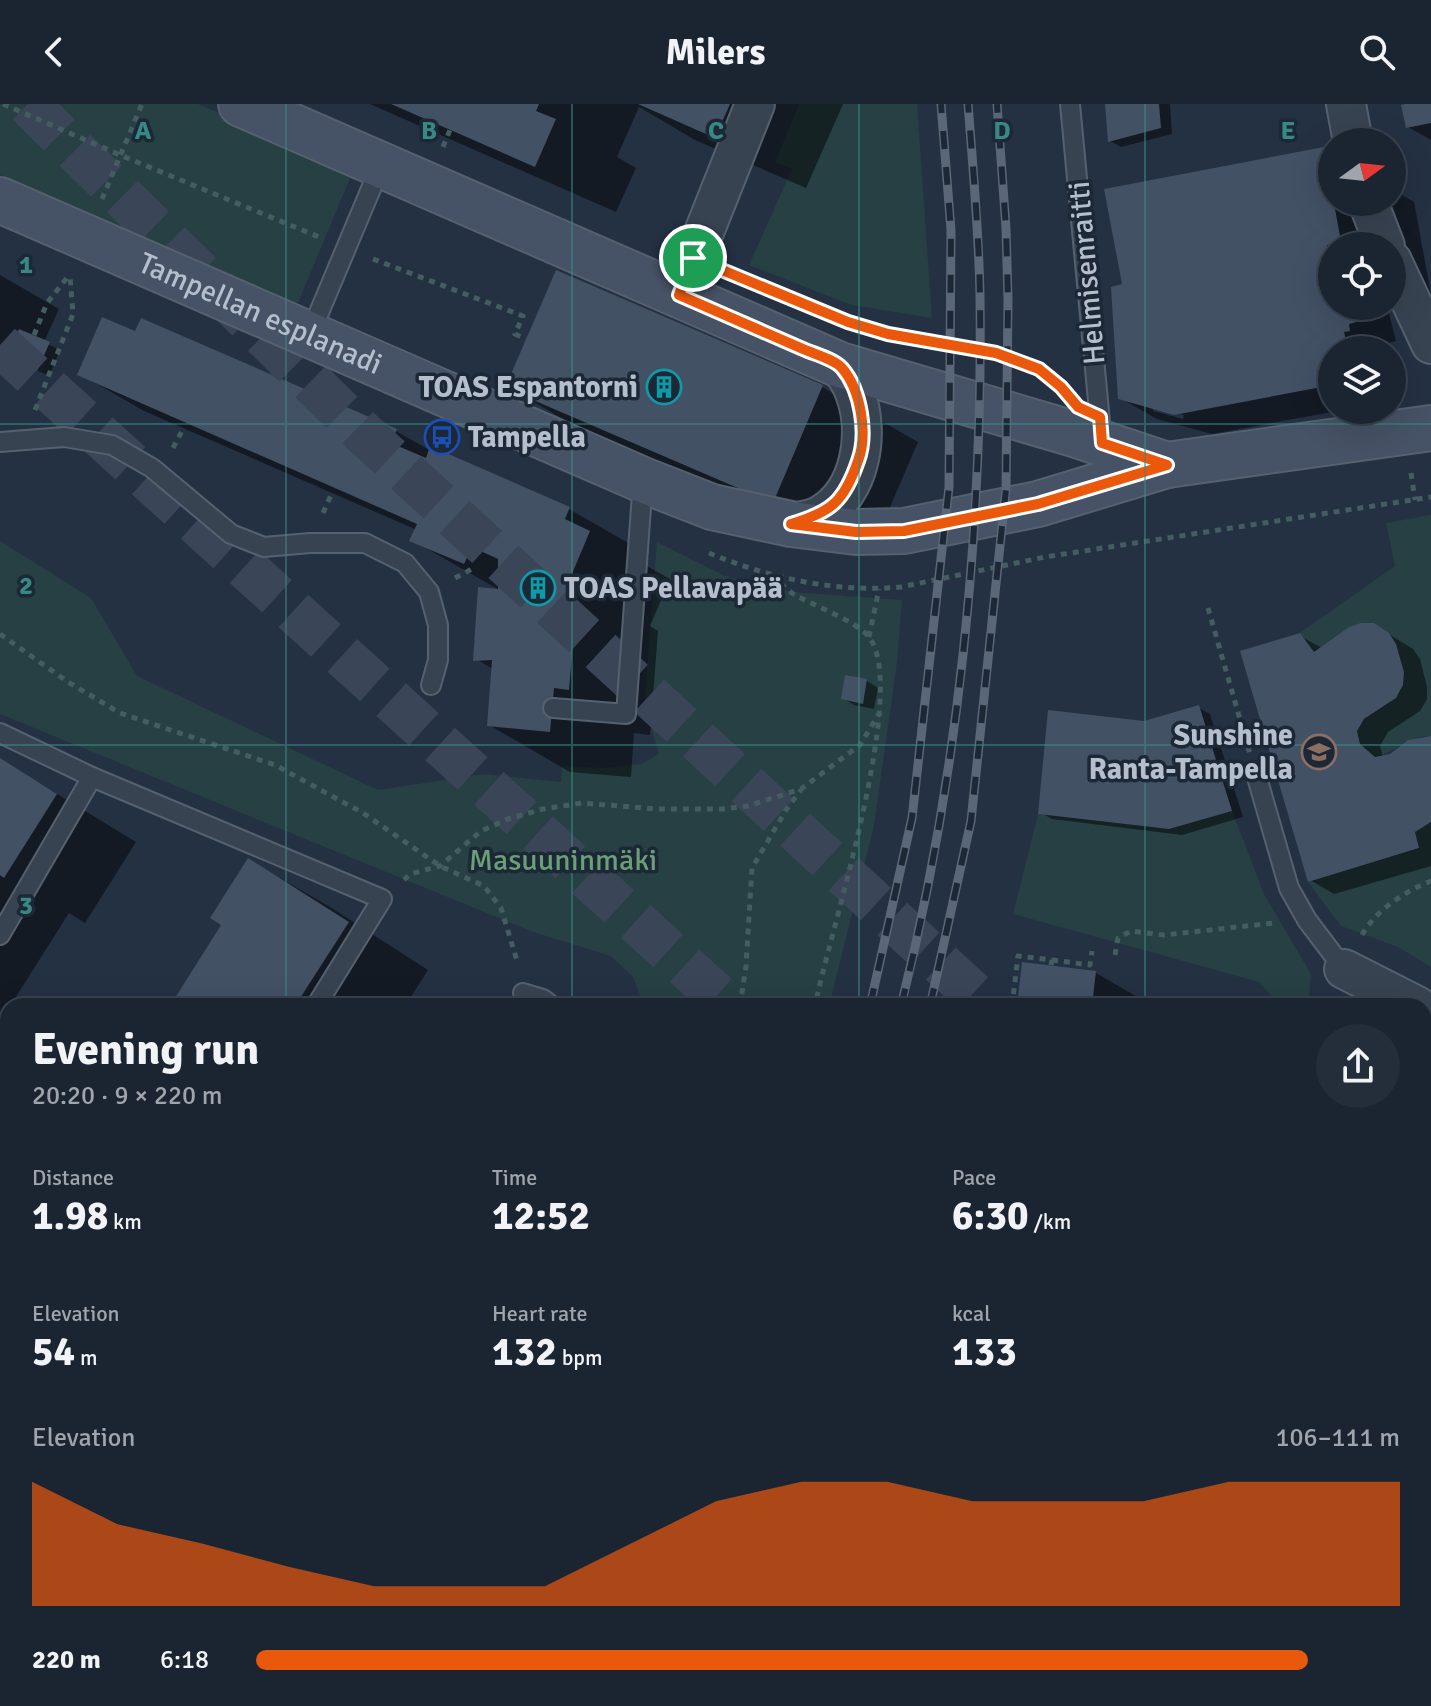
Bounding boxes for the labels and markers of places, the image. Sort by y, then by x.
pin [659,224,727,292]
building icon: TOAS Espantorni [645,368,683,406]
place label: TOAS Espantorni [419,369,638,406]
bus stop icon: Tampella [423,418,461,456]
place label: Tampella [468,419,586,456]
building icon: TOAS Pellavapää [519,569,557,607]
place label: TOAS Pellavapää [564,570,783,607]
place label: Sunshine Ranta-Tampella [1088,717,1293,788]
school or university icon: Sunshine Ranta-Tampella [1300,733,1338,771]

